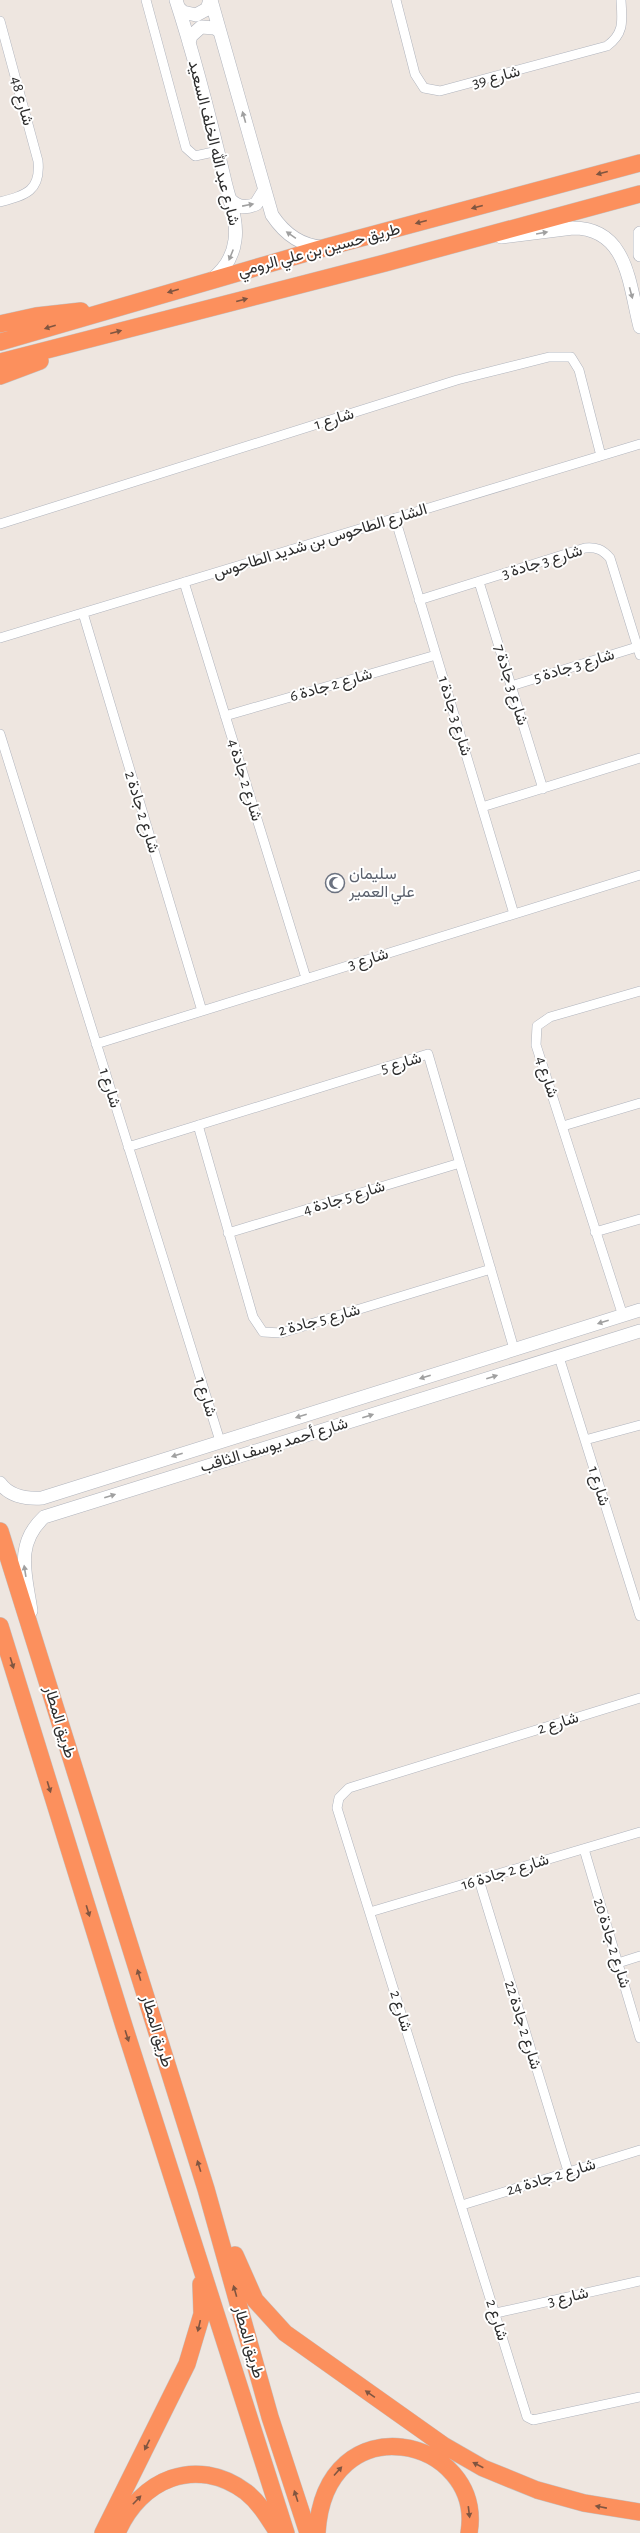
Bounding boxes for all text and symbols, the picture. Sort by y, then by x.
street label: شارع عبد الله الخلف السعيد [183,58,244,228]
street label: شارع 39 [470,63,522,94]
street label: شارع 48 [5,75,36,128]
one-way arrow [241,111,247,123]
one-way arrow [596,170,608,176]
one-way arrow [242,202,255,208]
one-way arrow [471,204,483,210]
one-way arrow [415,220,428,226]
street label: طريق حسين بن علي الرومي [236,221,403,284]
one-way arrow [536,229,548,235]
one-way arrow [286,232,296,240]
one-way arrow [227,249,233,261]
one-way arrow [628,287,634,299]
one-way arrow [167,288,179,294]
one-way arrow [236,296,248,302]
one-way arrow [44,324,56,330]
one-way arrow [110,329,122,335]
street label: شارع 1 [312,405,357,435]
street label: الشارع الطاحوس بن شديد الطاحوس [211,501,430,584]
street label: شارع 3 جادة 3 [500,542,585,585]
street label: شارع 3 جادة 7 [488,643,531,728]
street label: شارع 3 جادة 5 [532,646,617,689]
street label: شارع 2 جادة 6 [288,666,375,707]
street label: شارع 3 جادة 1 [432,674,475,759]
street label: شارع 2 جادة 4 [222,737,265,824]
street label: شارع 2 جادة 2 [119,769,162,856]
place label: سليمان علي العمير [348,866,415,905]
mosque icon: سليمان علي العمير [324,872,346,894]
street label: شارع 3 [346,945,391,976]
street label: شارع 5 [379,1050,424,1079]
street label: شارع 4 [530,1054,561,1101]
street label: شارع 1 [94,1066,124,1111]
street label: شارع 5 جادة 4 [301,1178,388,1221]
street label: شارع 5 جادة 2 [276,1301,362,1342]
one-way arrow [596,1319,608,1325]
one-way arrow [419,1374,431,1380]
one-way arrow [487,1374,499,1380]
street label: شارع 1 [190,1375,220,1420]
one-way arrow [295,1413,307,1419]
one-way arrow [362,1413,374,1419]
street label: شارع أحمد يوسف الثاقب [198,1414,351,1478]
one-way arrow [171,1452,183,1458]
street label: شارع 1 [583,1464,613,1509]
one-way arrow [105,1492,117,1498]
one-way arrow [22,1564,28,1577]
one-way arrow [9,1657,15,1669]
street label: طريق المطار [39,1683,79,1761]
street label: شارع 2 [536,1709,581,1740]
one-way arrow [46,1782,52,1794]
street label: شارع 2 جادة 16 [459,1851,551,1896]
street label: شارع 2 جادة 20 [588,1896,633,1991]
one-way arrow [85,1906,91,1918]
one-way arrow [136,1969,142,1981]
street label: شارع 2 جادة 22 [499,1979,544,2072]
street label: شارع 2 [384,1989,415,2034]
street label: طريق المطار [136,1992,176,2070]
one-way arrow [124,2030,130,2042]
street label: شارع 2 جادة 24 [504,2156,598,2201]
one-way arrow [196,2159,202,2171]
one-way arrow [232,2284,238,2296]
street label: شارع 3 [546,2285,591,2312]
street label: شارع 2 [480,2298,511,2343]
street label: طريق المطار [229,2303,267,2381]
one-way arrow [196,2320,202,2333]
one-way arrow [365,2390,375,2398]
one-way arrow [144,2439,150,2451]
one-way arrow [473,2462,484,2469]
one-way arrow [334,2466,343,2477]
one-way arrow [293,2490,299,2502]
one-way arrow [132,2495,142,2505]
one-way arrow [595,2503,607,2509]
one-way arrow [465,2506,472,2518]

